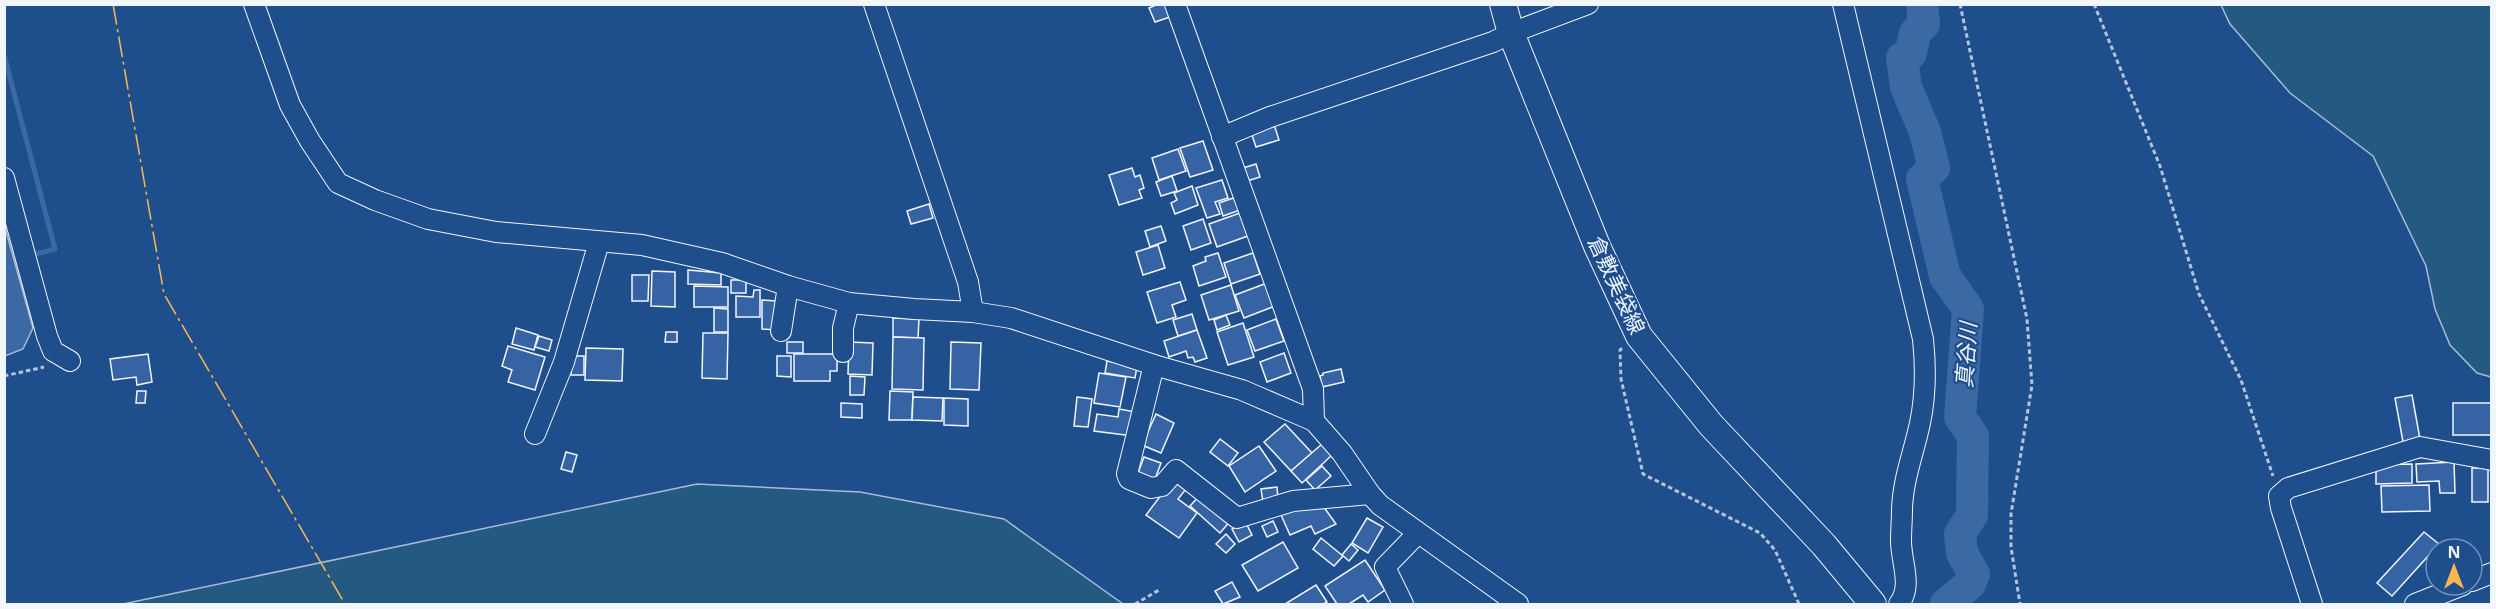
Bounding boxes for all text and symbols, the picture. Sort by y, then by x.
street label: 倉敷美袋線 [1582,232,1652,338]
water label: 真谷川 [1948,319,1982,389]
north arrow [2424,537,2484,597]
text: N [2447,541,2461,563]

